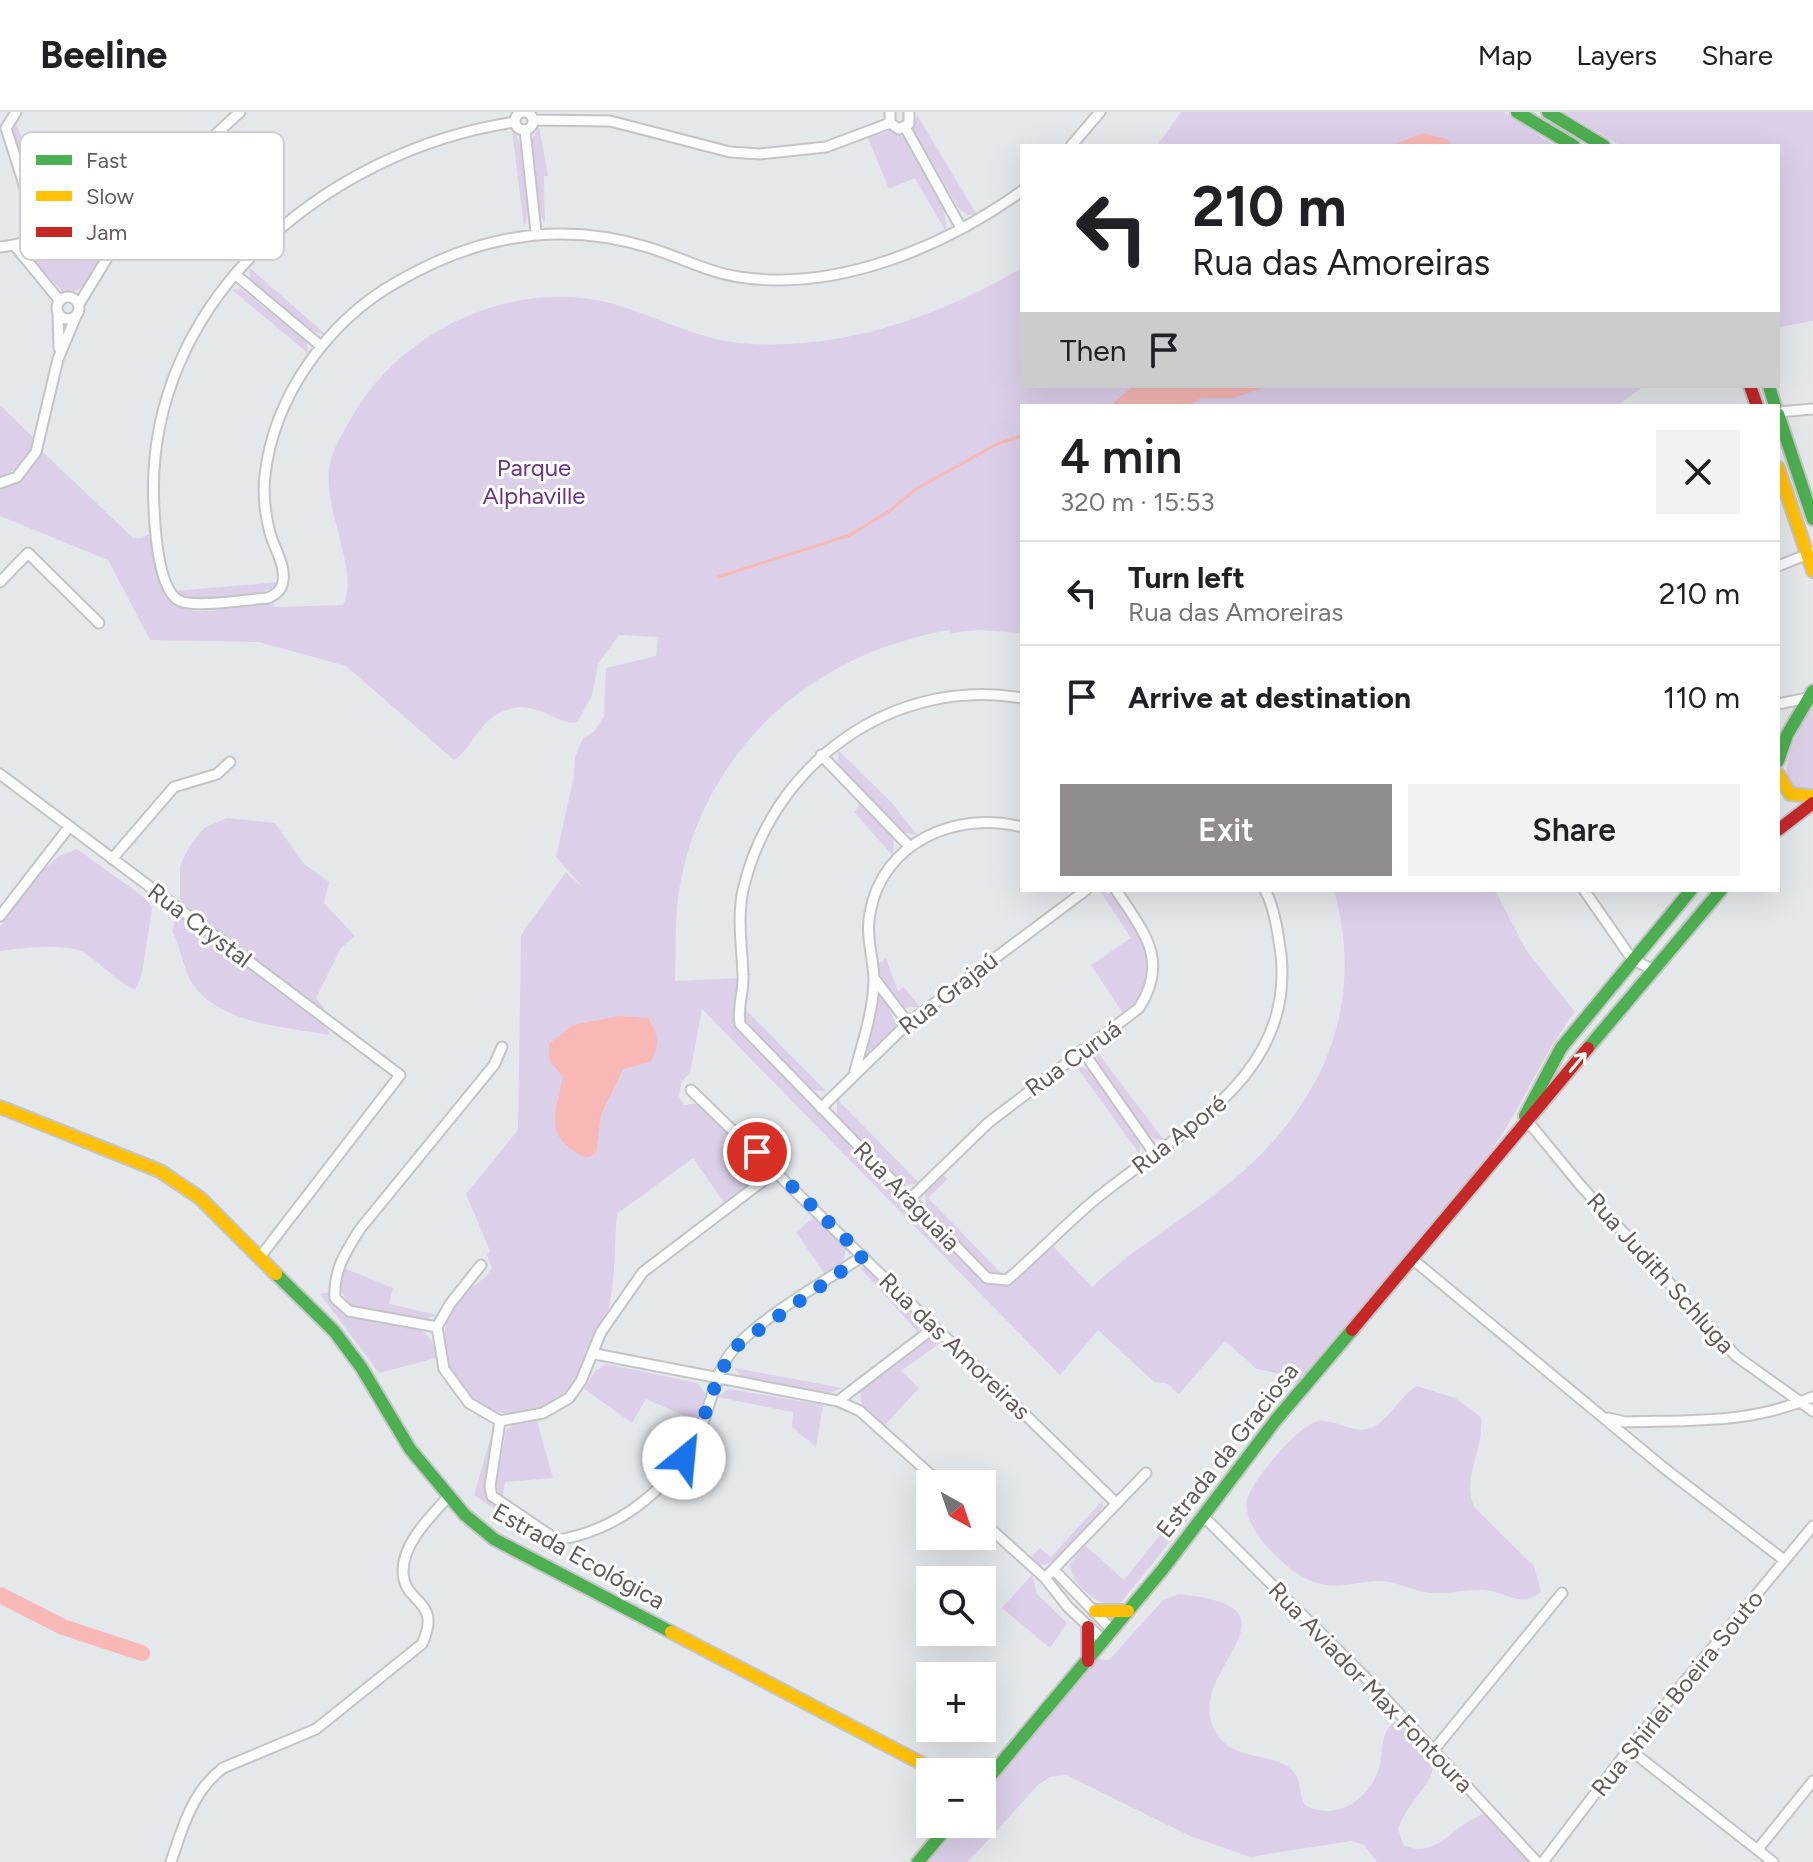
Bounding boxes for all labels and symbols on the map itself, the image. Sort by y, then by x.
legend [20,132,284,260]
text: Fast [86,147,128,174]
text: Slow [86,183,135,210]
text: Jam [86,219,127,246]
park label: Parque Alphaville [483,453,585,510]
street label: Rua Crystal [142,877,258,973]
street label: Rua Grajaú [893,945,1003,1041]
street label: Rua Curuá [1020,1014,1126,1102]
one-way arrow [1569,1052,1587,1073]
street label: Rua Aporé [1126,1088,1232,1180]
pin [723,1118,791,1186]
street label: Rua Araguaia [848,1135,966,1257]
street label: Rua Judith Schluga [1581,1187,1741,1359]
street label: Rua das Amoreiras [873,1266,1037,1426]
street label: Estrada da Graciosa [1150,1357,1304,1543]
position arrow [642,1416,726,1500]
north arrow [916,1470,996,1550]
street label: Estrada Ecológica [488,1497,670,1615]
street label: Rua Aviador Max Fontoura [1263,1576,1479,1798]
street label: Rua Shirlei Boeira Souto [1585,1584,1769,1802]

